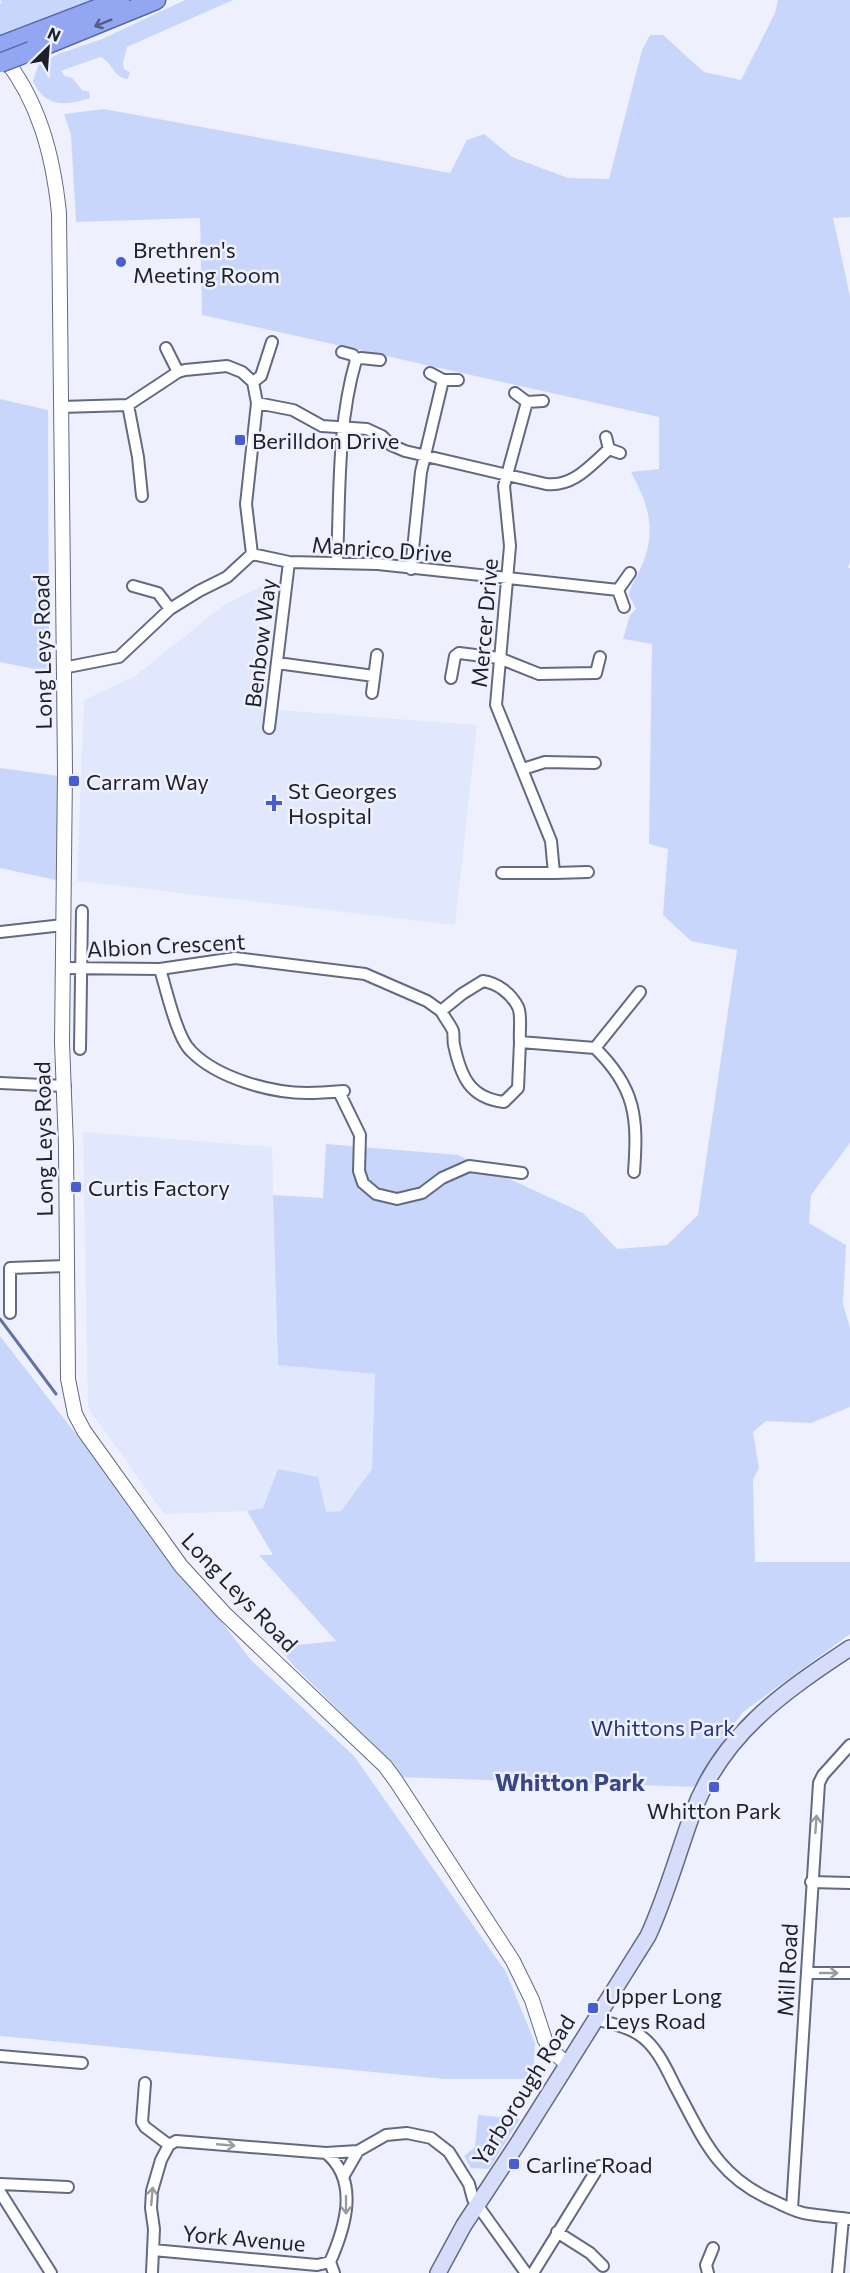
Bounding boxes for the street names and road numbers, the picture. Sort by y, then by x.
street label: Manrico Drive [311,531,453,567]
street label: Mercer Drive [465,557,503,689]
street label: Long Leys Road [27,574,57,730]
street label: Benbow Way [239,577,281,709]
street label: Albion Crescent [86,927,246,963]
street label: Long Leys Road [28,1061,58,1217]
street label: Long Leys Road [176,1527,304,1657]
street label: Mill Road [771,1923,803,2017]
street label: Yarborough Road [466,2010,580,2170]
street label: York Avenue [181,2219,307,2257]

